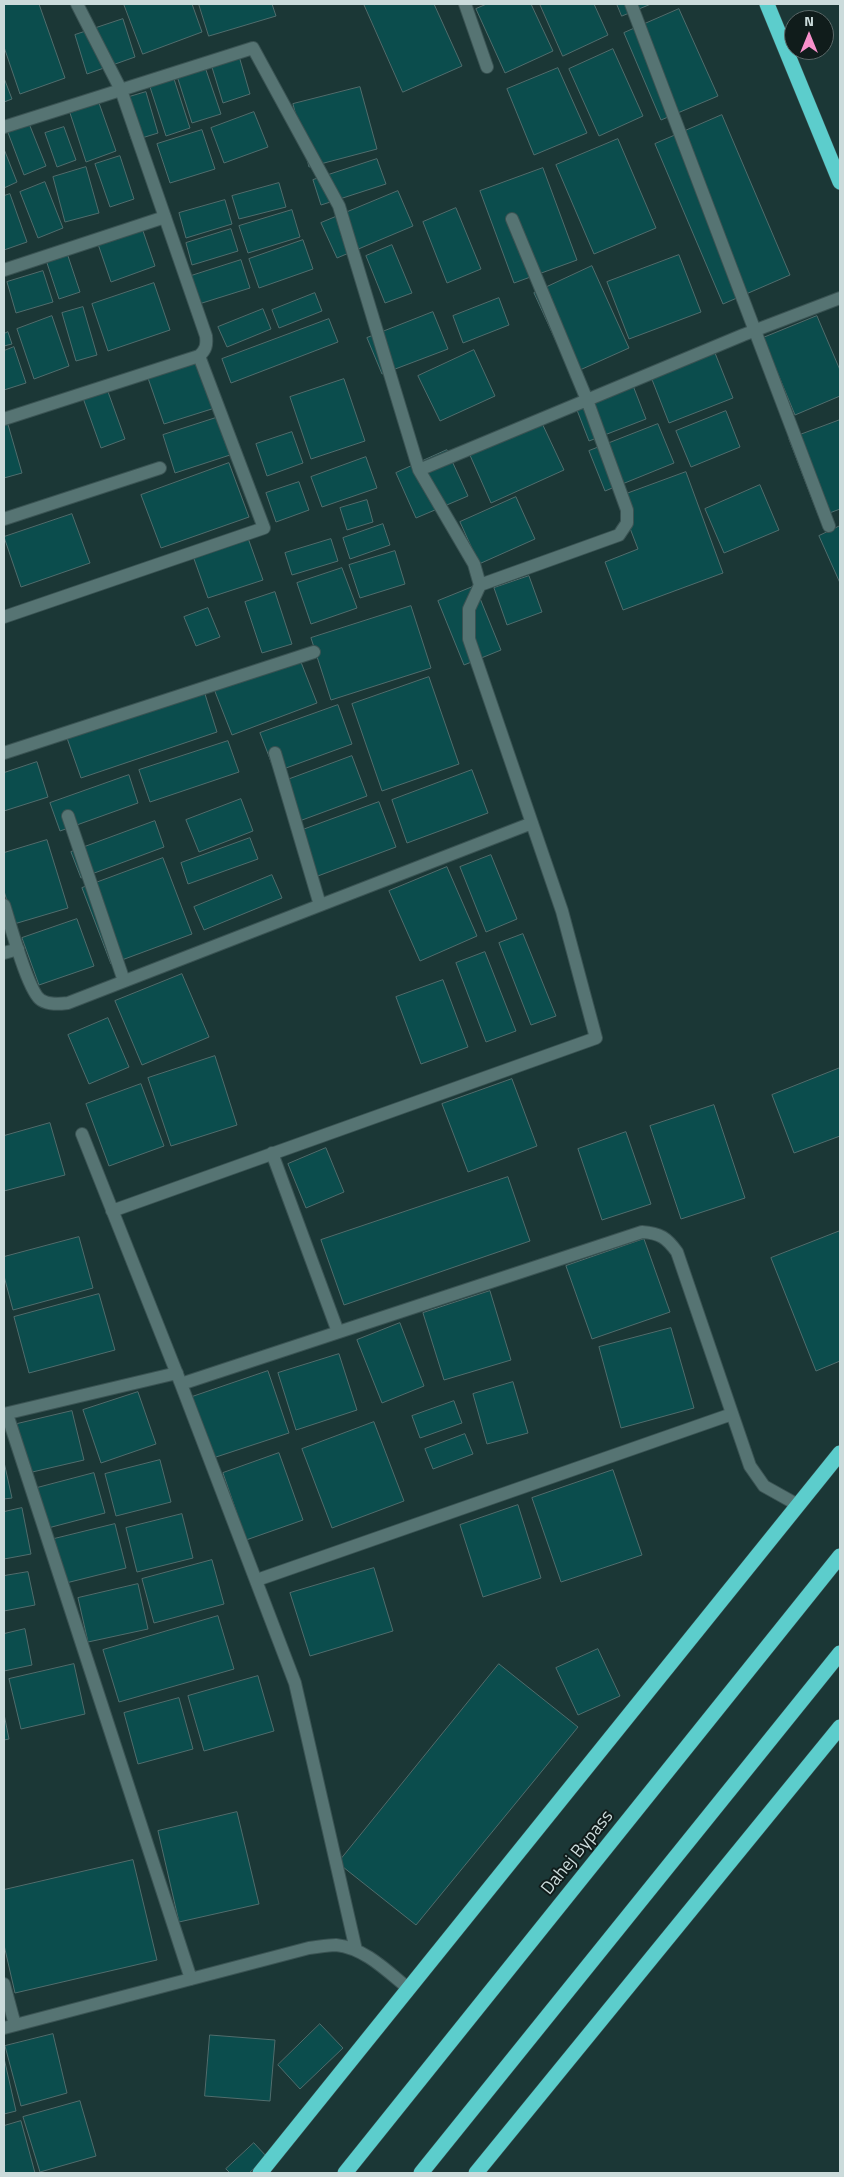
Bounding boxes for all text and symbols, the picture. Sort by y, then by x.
north arrow [784,10,834,60]
text: N [804,10,814,31]
street label: Dahej Bypass [537,1806,619,1900]

